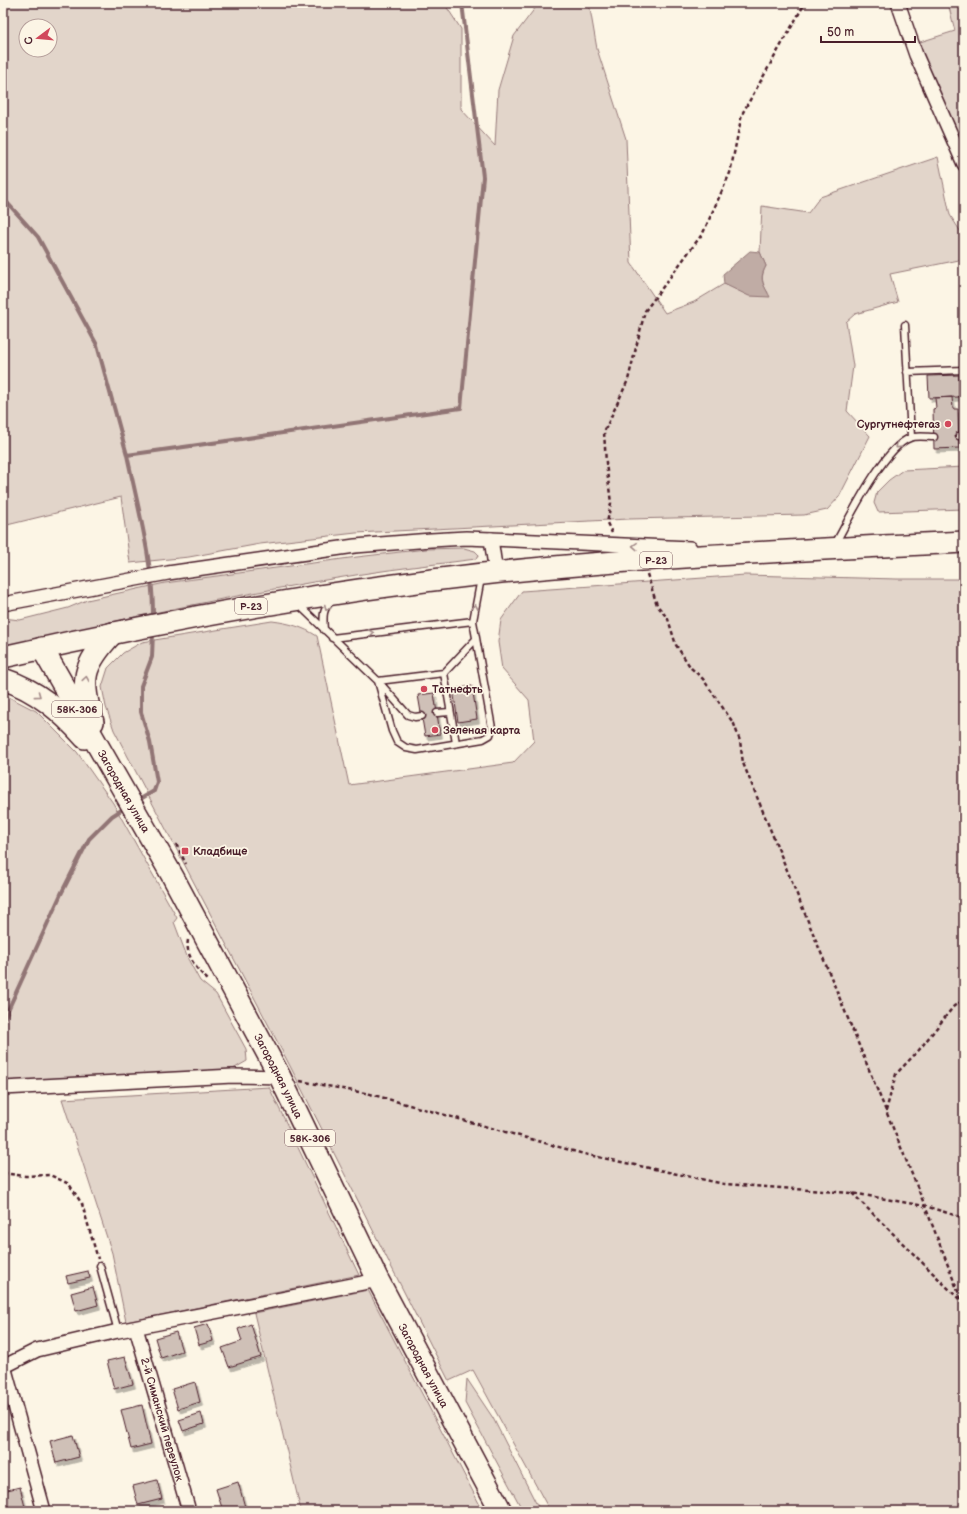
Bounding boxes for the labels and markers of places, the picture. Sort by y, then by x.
place label: Сургутнефтегаз [857,418,940,431]
marker: Сургутнефтегаз [943,419,953,429]
place label: Татнефть [432,683,483,696]
marker: Татнефть [419,684,429,694]
place label: Зеленая карта [443,724,521,737]
marker: Зеленая карта [430,725,440,735]
place label: Кладбище [193,845,247,858]
marker: Кладбище [180,846,190,856]

